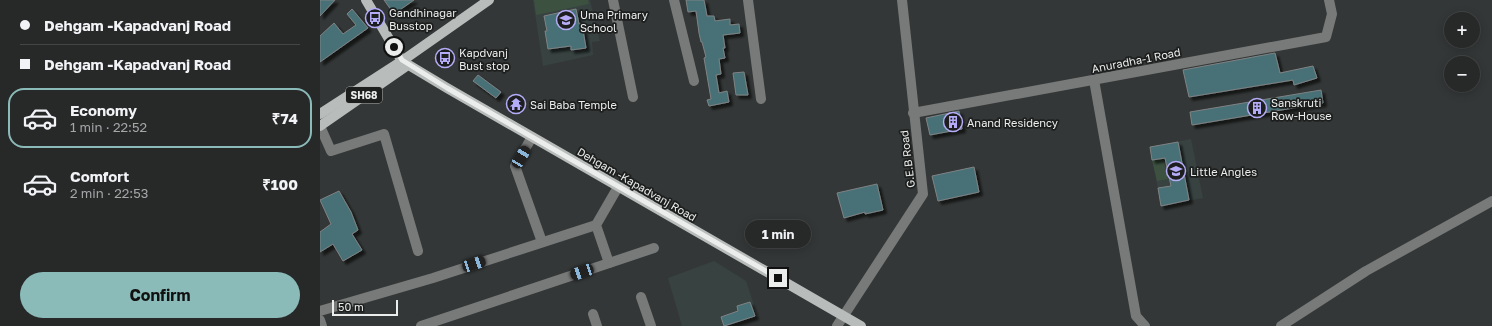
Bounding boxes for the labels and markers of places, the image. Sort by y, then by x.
place label: Gandhinagar Busstop [389,6,457,32]
bus stop icon: Gandhinagar Busstop [364,7,386,29]
place label: Uma Primary School [580,8,648,34]
school or university icon: Uma Primary School [555,9,577,31]
place label: Kapdvanj Bust stop [459,46,510,72]
bus stop icon: Kapdvanj Bust stop [434,47,456,69]
temple icon: Sai Baba Temple [505,93,527,115]
place label: Sanskruti Row-House [1271,96,1332,122]
building icon: Sanskruti Row-House [1246,97,1268,119]
place label: Sai Baba Temple [530,98,617,111]
building icon: Anand Residency [942,111,964,133]
place label: Anand Residency [967,116,1058,129]
school or university icon: Little Angles [1165,160,1187,182]
place label: Little Angles [1190,165,1257,178]

